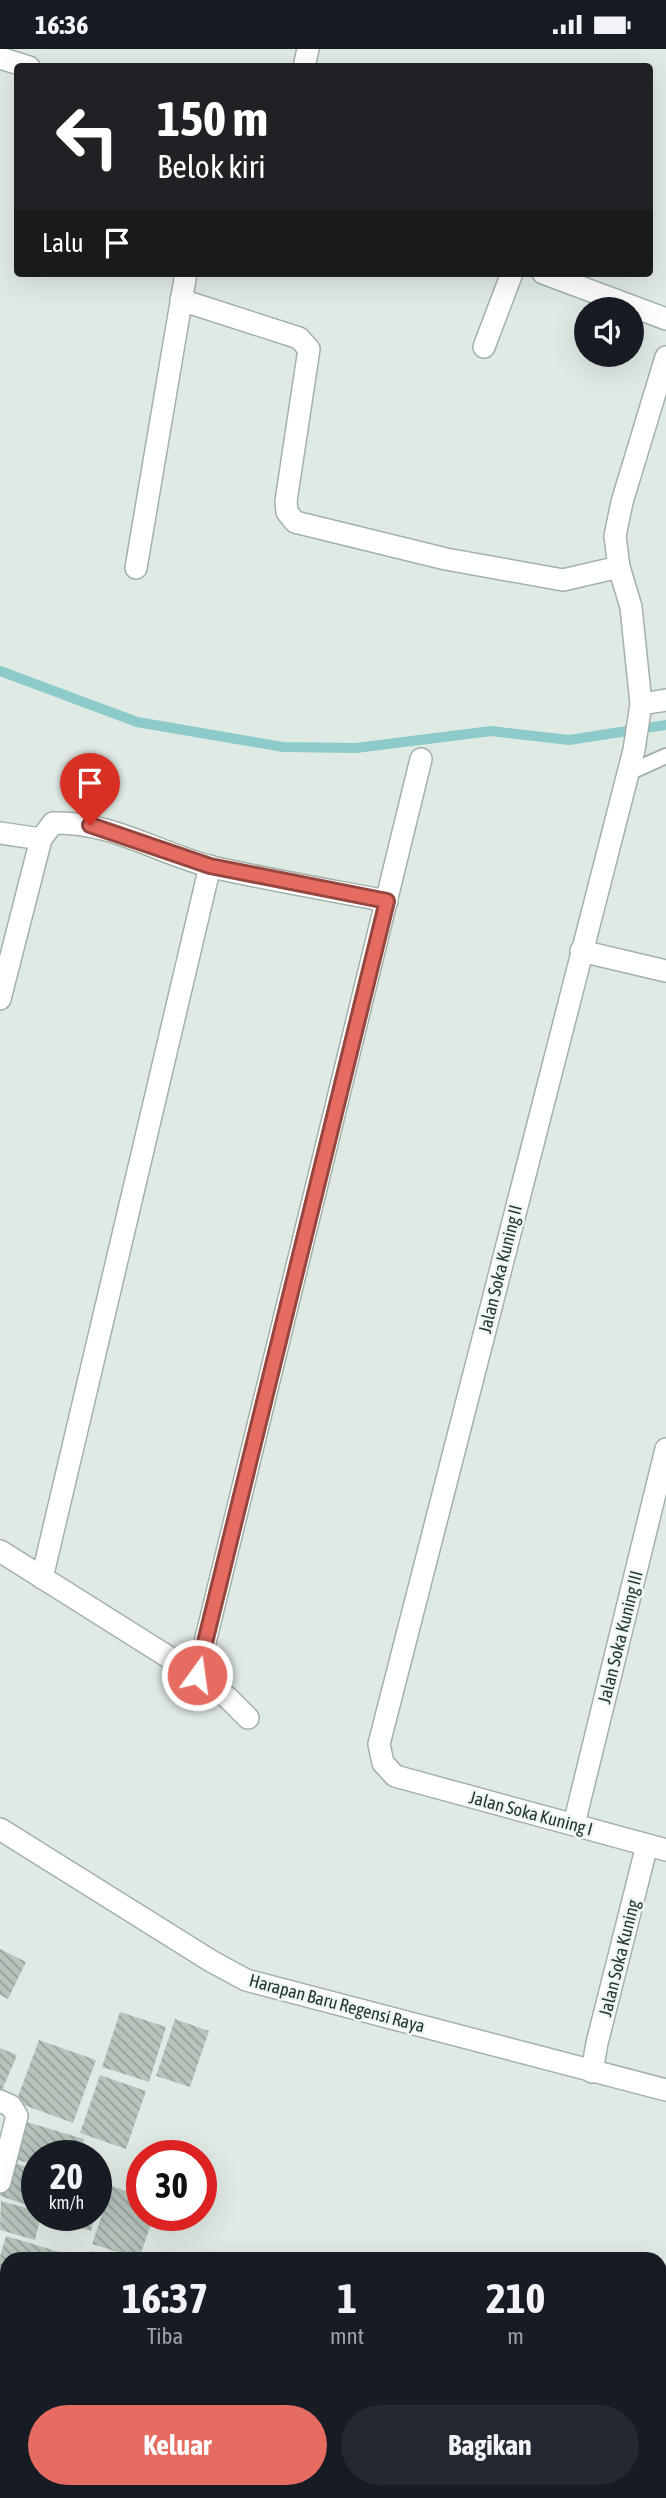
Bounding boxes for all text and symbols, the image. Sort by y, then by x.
text: 16:36 [35,10,89,40]
text: 150 m [157,90,268,146]
icon: left [42,91,133,182]
text: Belok kiri [157,148,266,185]
icon: arrive [98,224,136,262]
text: Lalu [42,228,84,258]
map controls [574,297,644,367]
button: sound [574,297,644,367]
pin [60,753,120,825]
icon: arrive [71,764,109,802]
street label: Jalan Soka Kuning II [474,1203,526,1335]
street label: Jalan Soka Kuning III [593,1568,647,1706]
position arrow [160,1638,234,1712]
street label: Jalan Soka Kuning I [467,1786,595,1840]
street label: Jalan Soka Kuning [594,1897,644,2019]
street label: Harapan Baru Regensi Raya [247,1969,427,2037]
speed limit sign: 30 [126,2140,217,2231]
text: 20 [50,2156,83,2196]
text: km/h [49,2192,84,2213]
text: 16:37 [122,2274,208,2322]
text: 1 [337,2274,357,2322]
text: 210 [486,2274,545,2322]
text: Tiba [147,2323,183,2349]
text: mnt [330,2323,364,2349]
text: m [507,2323,524,2349]
button: Keluar [28,2405,327,2485]
button: Bagikan [341,2405,639,2485]

